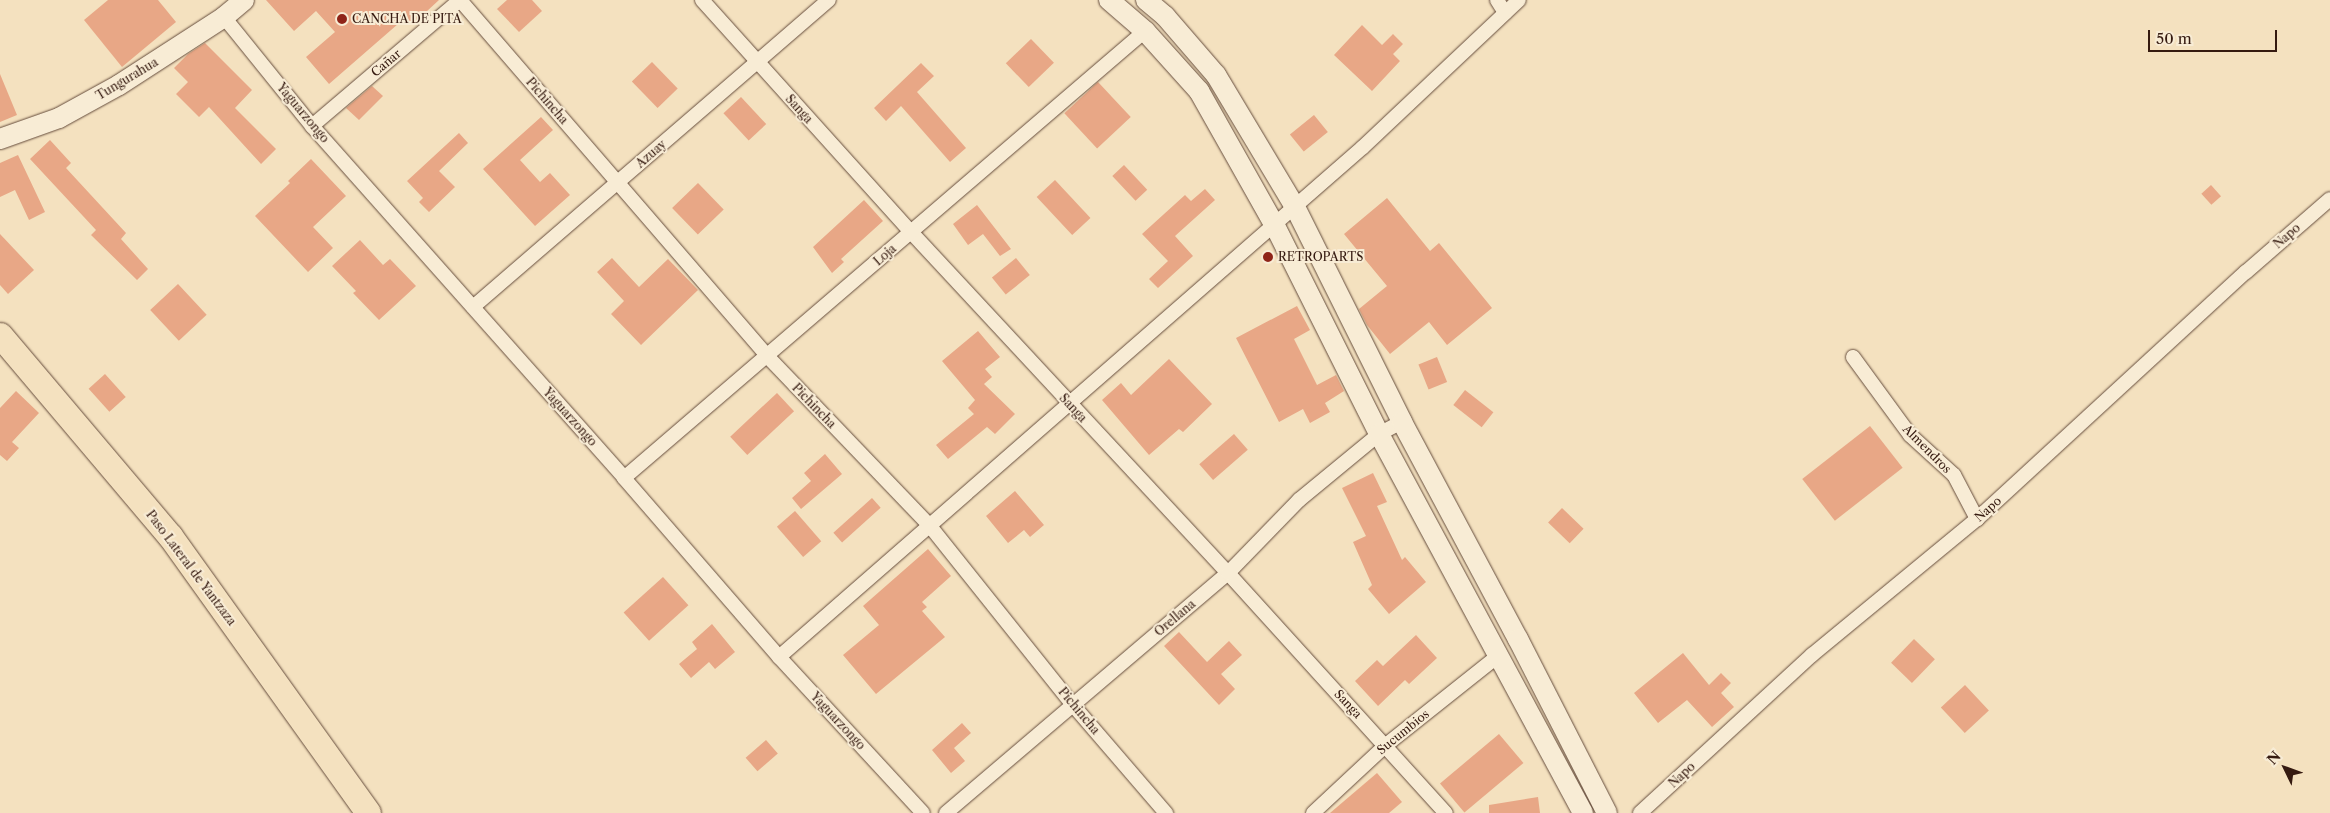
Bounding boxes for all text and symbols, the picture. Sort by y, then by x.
place label: CANCHA DE PITA [352,12,462,26]
marker: CANCHA DE PITA [336,13,348,25]
scale bar [2150,20,2279,52]
text: 50 m [2156,29,2192,48]
street label: Cañar [368,46,404,80]
street label: Tungurahua [93,55,161,103]
street label: Pichincha [523,75,571,127]
street label: Yaguarzongo [274,80,332,146]
street label: Sanga [782,92,816,126]
street label: Azuay [633,137,669,171]
street label: Napo [2271,220,2303,252]
street label: Loja [871,241,899,269]
place label: RETROPARTS [1278,250,1363,264]
marker: RETROPARTS [1262,251,1274,263]
street label: Pichincha [789,381,839,431]
street label: Yaguarzongo [540,385,600,449]
street label: Sanga [1056,391,1090,425]
street label: Almendros [1900,422,1954,476]
street label: Napo [1972,493,2004,525]
street label: Paso Lateral de Yantzaza [143,507,239,629]
street label: Orellana [1152,597,1198,639]
street label: Pichincha [1055,685,1103,737]
street label: Sanga [1331,687,1365,721]
street label: Yaguarzongo [808,689,868,753]
street label: Sucumbios [1374,707,1432,757]
north arrow [2260,743,2310,793]
text: N [2263,747,2285,769]
street label: Napo [1666,759,1698,791]

